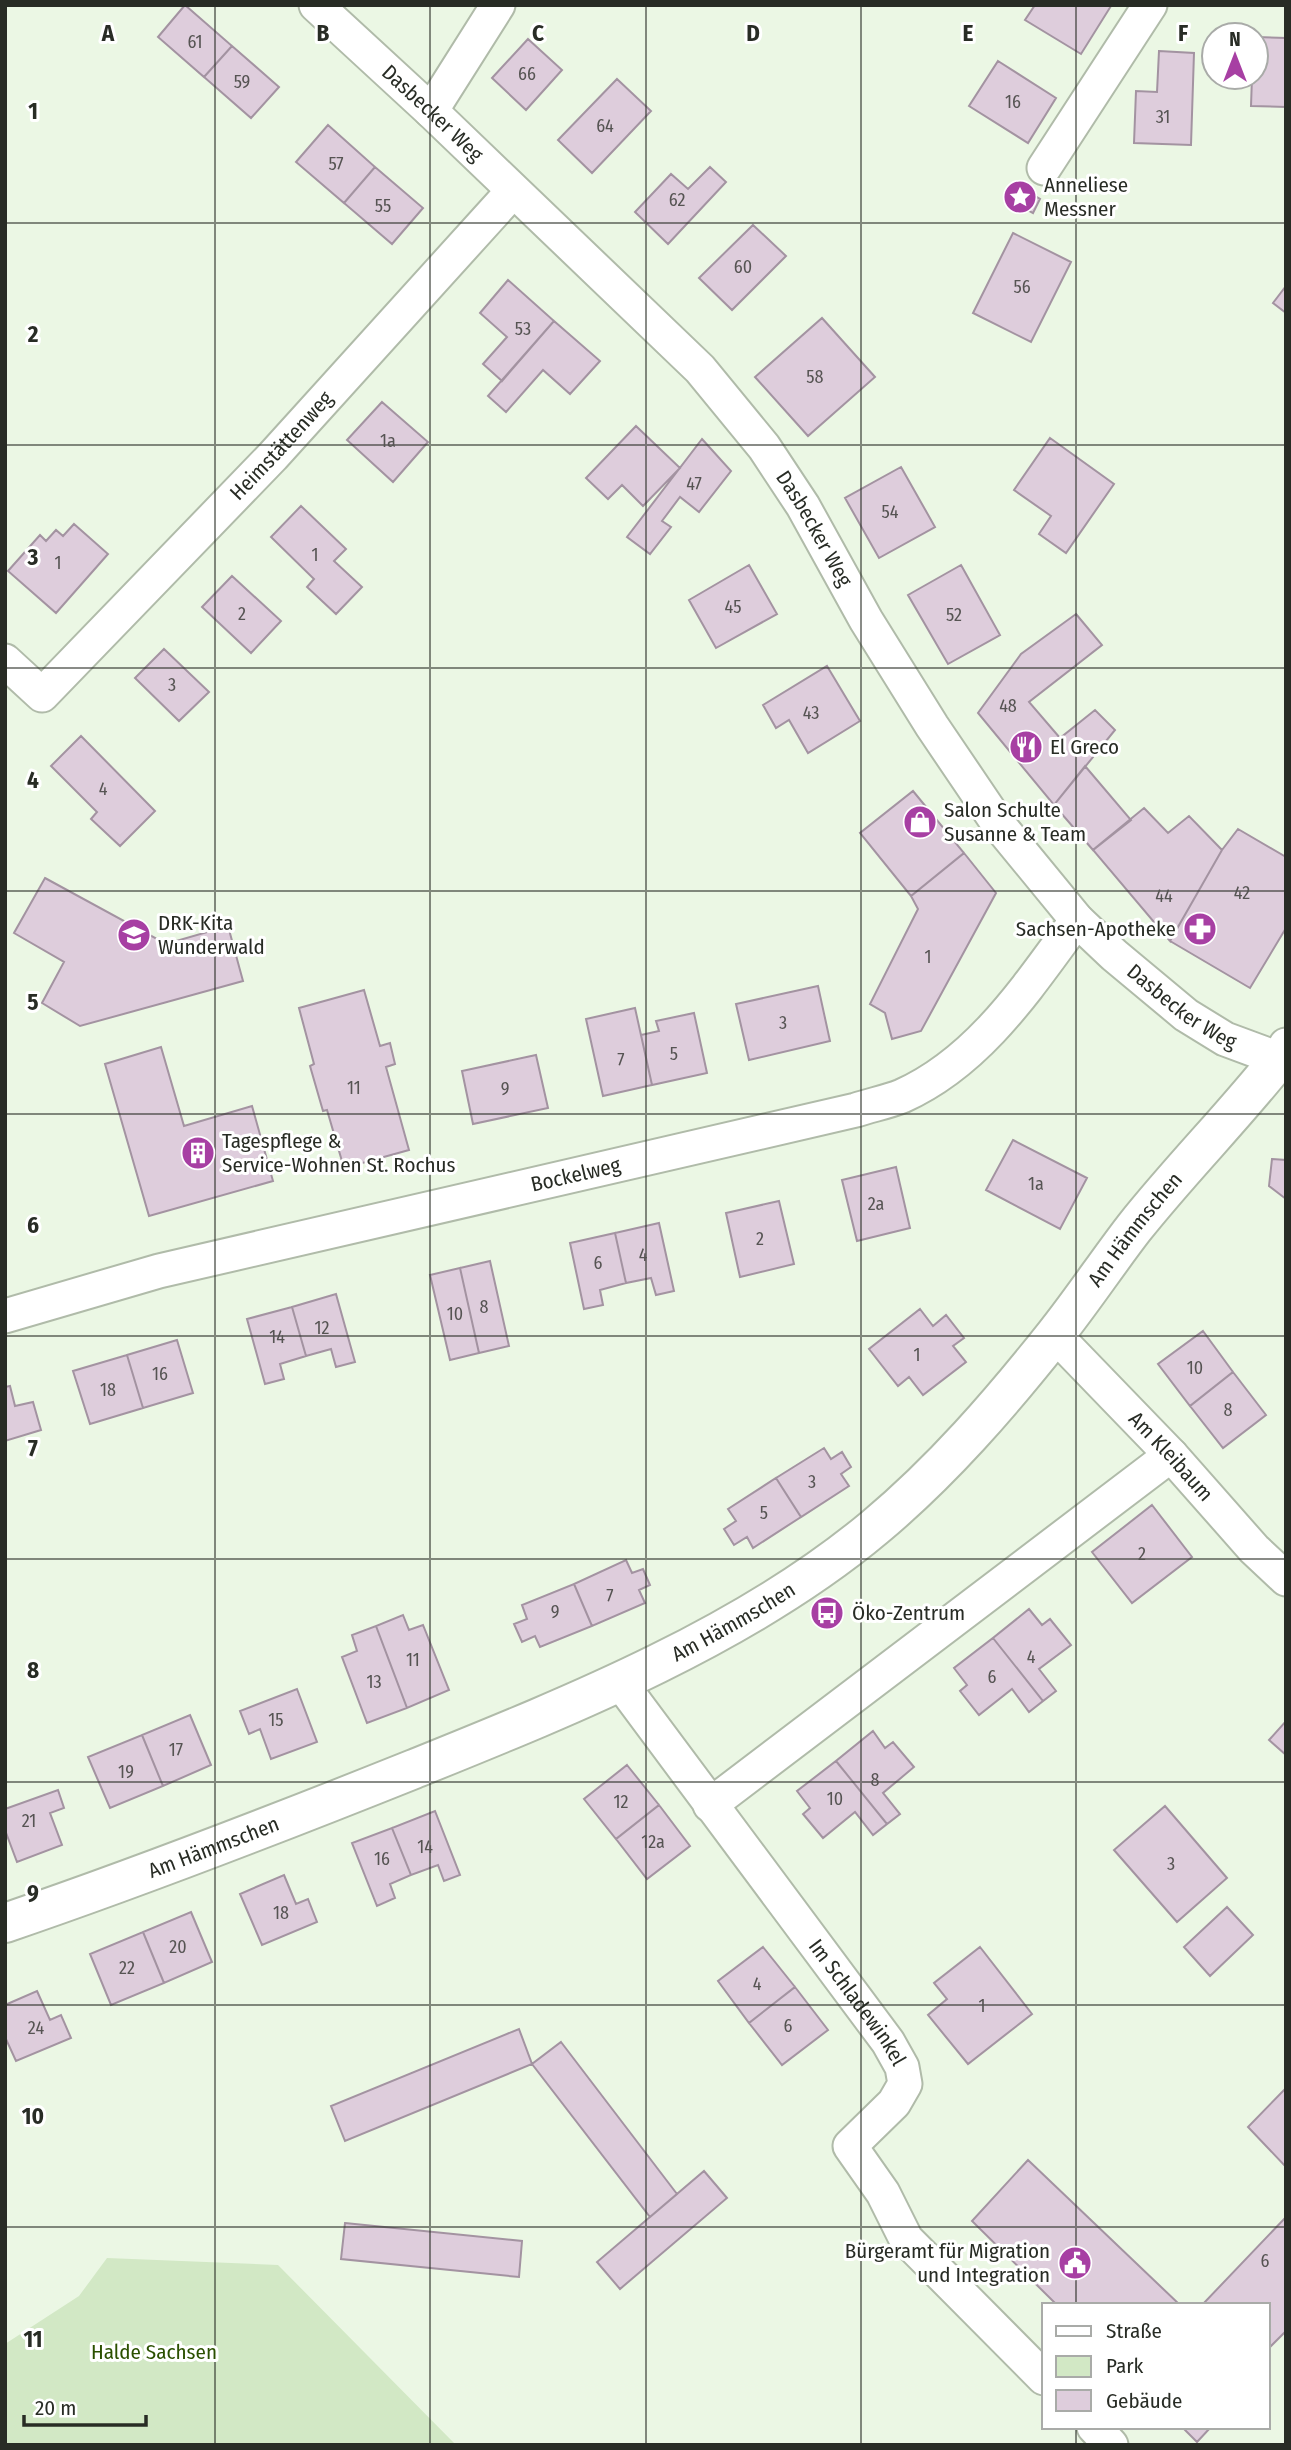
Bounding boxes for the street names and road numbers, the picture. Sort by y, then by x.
street label: Dasbecker Weg [376,59,489,167]
street label: Heimstättenweg [224,386,339,506]
street label: Dasbecker Weg [770,466,858,591]
street label: Dasbecker Weg [1122,958,1240,1055]
street label: Bockelweg [528,1152,623,1198]
street label: Am Hämmschen [1082,1167,1188,1292]
street label: Am Kleibaum [1123,1406,1219,1507]
street label: Am Hämmschen [667,1576,800,1667]
street label: Am Hämmschen [145,1811,283,1884]
street label: Im Schladewinkel [803,1934,912,2071]

